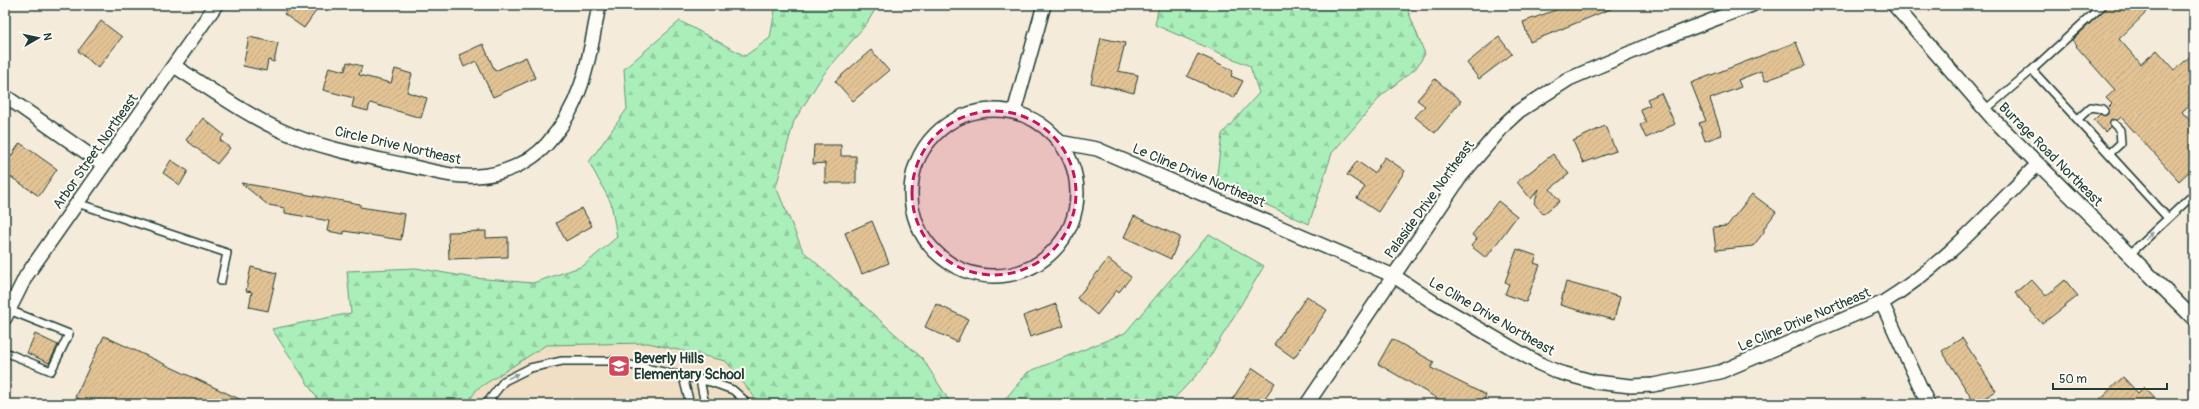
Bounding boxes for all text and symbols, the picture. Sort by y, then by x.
north arrow [18,18,58,58]
text: N [40,32,54,42]
street label: Arbor Street Northeast [49,90,142,212]
street label: Burrage Road Northeast [1995,99,2106,210]
street label: Circle Drive Northeast [333,123,463,168]
street label: Palaside Drive Northeast [1381,137,1478,262]
street label: Le Cline Drive Northeast [1130,140,1268,211]
one-way arrow [2144,232,2153,241]
street label: Le Cline Drive Northeast [1426,273,1558,360]
street label: Le Cline Drive Northeast [1735,284,1873,355]
place label: Beverly Hills Elementary School [634,350,745,383]
school or university icon: Beverly Hills Elementary School [606,353,632,379]
scale bar [2053,365,2167,391]
text: 50 m [2059,372,2087,387]
one-way arrow [507,373,518,380]

